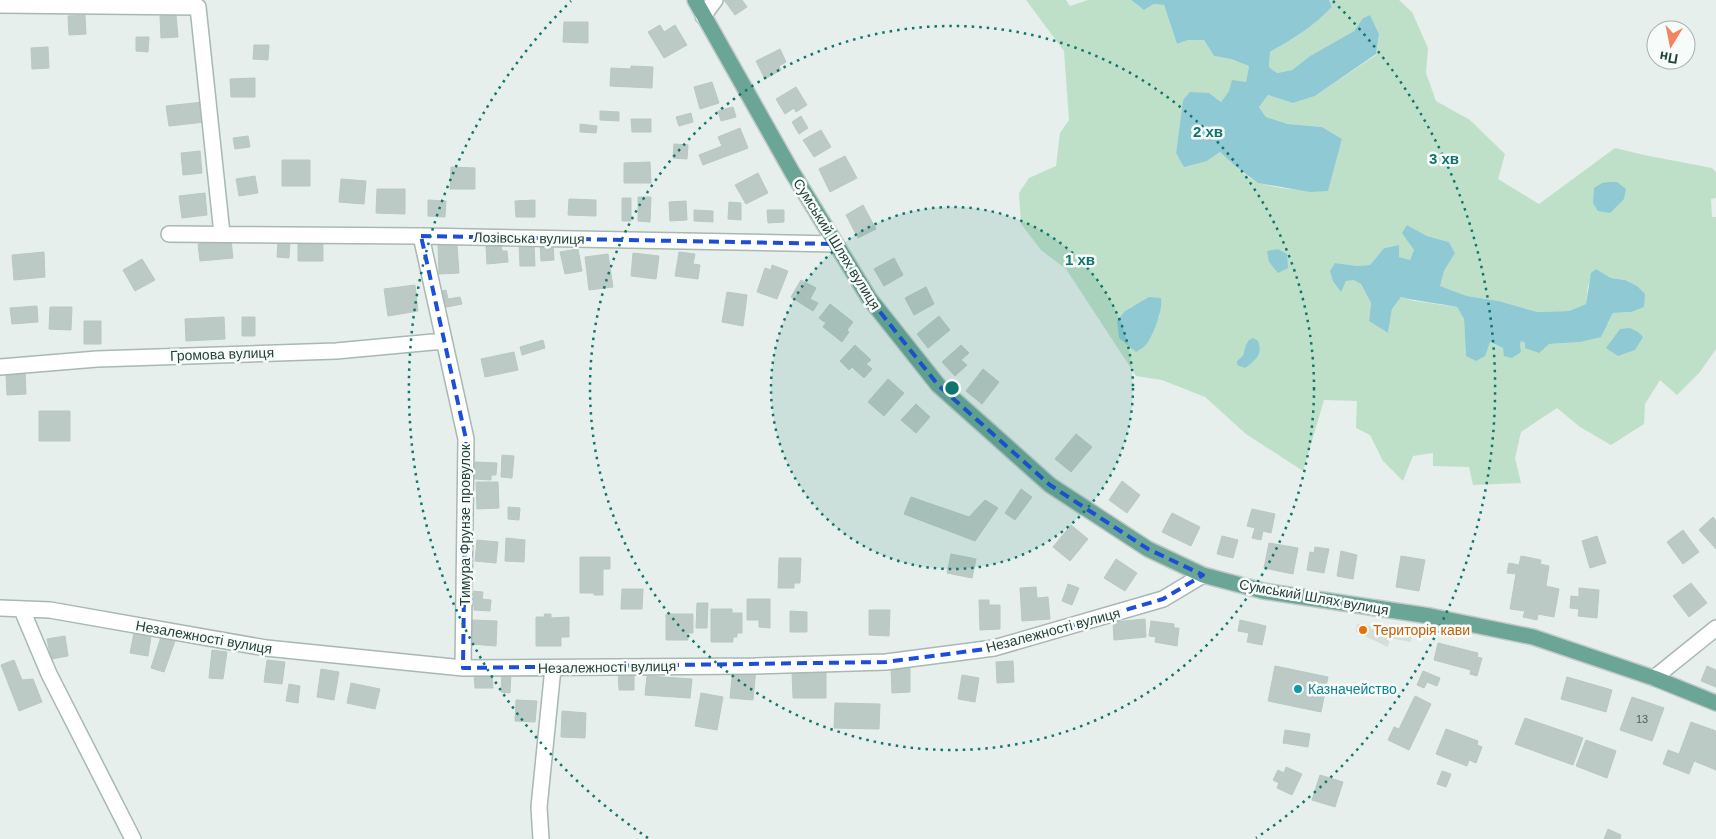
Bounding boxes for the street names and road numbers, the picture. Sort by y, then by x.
street label: Сумський Шлях вулиця [790,176,884,312]
street label: Лозівська вулиця [473,229,585,247]
street label: Громова вулиця [170,344,274,364]
street label: Тимура Фрунзе провулок [457,443,473,606]
street label: Сумський Шлях вулиця [1238,576,1390,618]
street label: Незалежності вулиця [984,604,1122,656]
street label: Незалежності вулиця [135,617,273,657]
street label: Незалежності вулиця [538,658,676,676]

